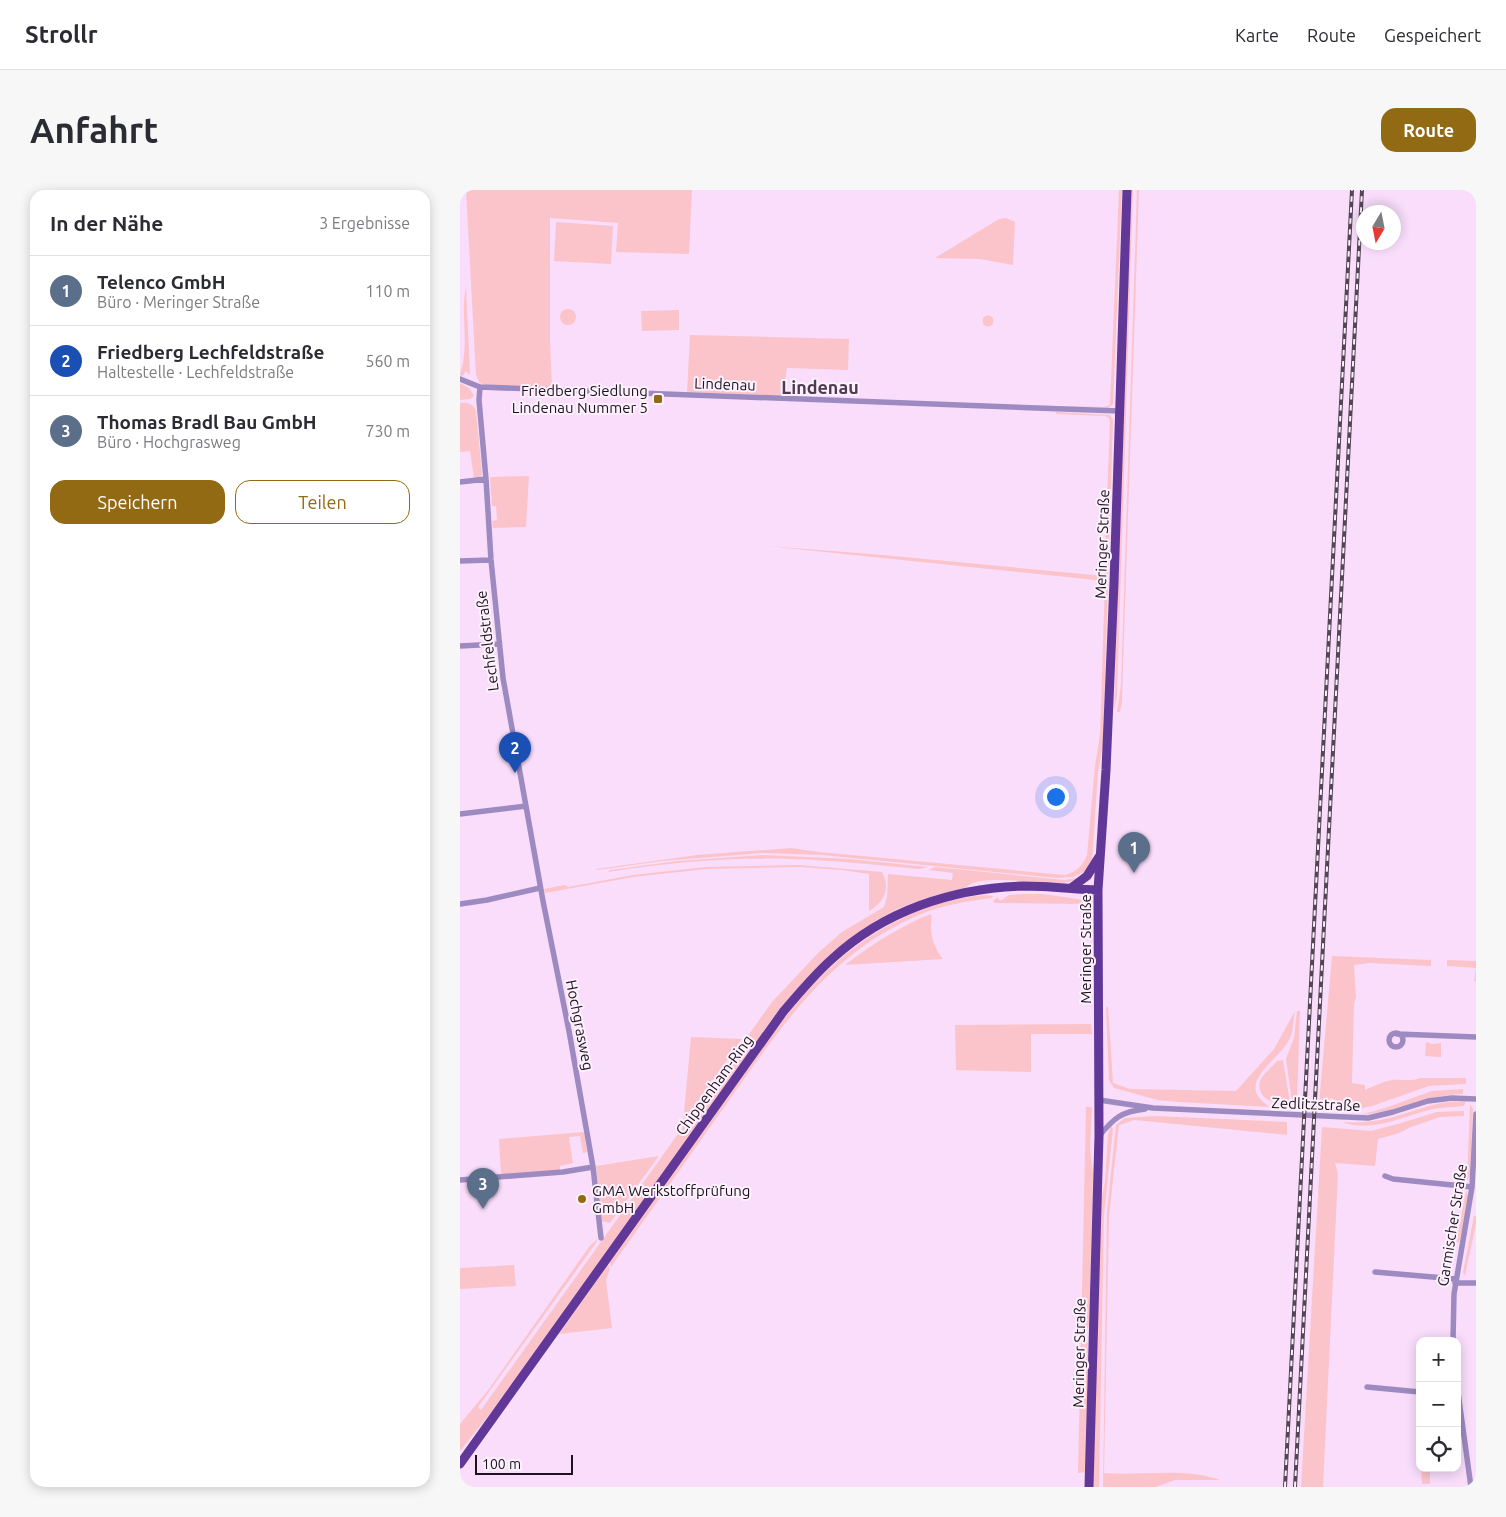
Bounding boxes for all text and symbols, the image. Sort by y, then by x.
text: Strollr [25,21,98,48]
text: Karte [1235,25,1279,45]
text: Route [1307,25,1356,45]
text: Gespeichert [1384,25,1481,45]
button: Route [1381,108,1476,152]
text: Anfahrt [30,110,158,150]
north arrow [1356,205,1401,250]
text: In der Nähe [50,211,163,235]
text: 3 Ergebnisse [319,214,410,232]
text: Telenco GmbH [97,271,225,293]
text: 1 [61,282,71,300]
text: 110 m [365,282,410,300]
text: Büro · Meringer Straße [97,293,260,311]
text: Friedberg Lechfeldstraße [97,341,324,363]
text: 2 [61,352,71,370]
text: 560 m [365,352,410,370]
text: Haltestelle · Lechfeldstraße [97,363,294,381]
street label: Lindenau [694,374,756,394]
district label: Lindenau [781,377,859,397]
place label: Friedberg Siedlung Lindenau Nummer 5 [512,382,648,416]
marker: Friedberg Siedlung Lindenau Nummer 5 [652,393,664,405]
text: Thomas Bradl Bau GmbH [97,411,317,433]
text: 3 [61,422,71,440]
text: 730 m [365,422,410,440]
text: Büro · Hochgrasweg [97,433,241,451]
button: Speichern [50,480,225,524]
button: Teilen [235,480,410,524]
street label: Meringer Straße [1092,489,1112,599]
street label: Lechfeldstraße [472,590,502,692]
pin: 2 [499,732,531,773]
your location [1043,784,1069,810]
pin: 1 [1118,832,1150,873]
street label: Meringer Straße [1077,894,1094,1004]
street label: Hochgrasweg [563,978,597,1072]
street label: Chippenham-Ring [672,1032,756,1138]
street label: Zedlitzstraße [1271,1094,1361,1114]
street label: Garmischer Straße [1434,1163,1470,1287]
pin: 3 [467,1168,499,1209]
place label: GMA Werkstoffprüfung GmbH [592,1182,750,1216]
marker: GMA Werkstoffprüfung GmbH [576,1193,588,1205]
street label: Meringer Straße [1070,1298,1088,1408]
map controls [1416,1337,1461,1472]
button: + [1416,1337,1461,1382]
button: − [1416,1382,1461,1427]
button: locate [1416,1427,1461,1472]
scale bar [475,1452,572,1475]
text: 100 m [482,1456,521,1472]

